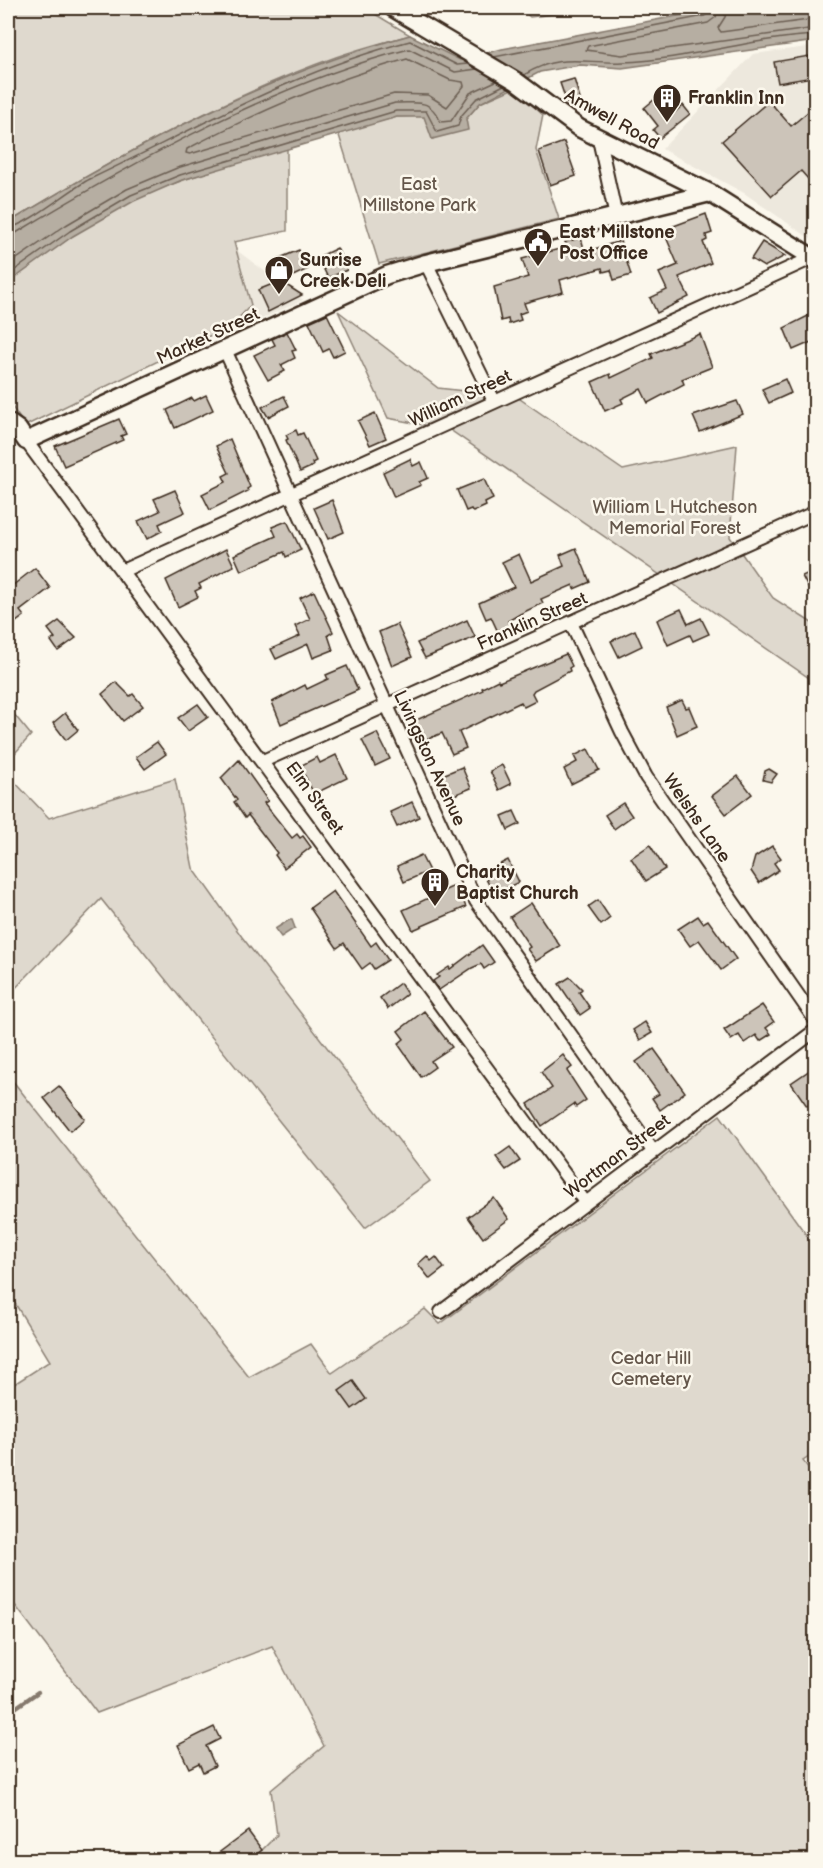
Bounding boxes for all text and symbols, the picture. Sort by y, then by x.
building icon: Franklin Inn [651,82,683,124]
street label: Amwell Road [561,85,663,154]
place label: Franklin Inn [688,88,784,109]
park label: East Millstone Park [362,174,476,216]
place label: East Millstone Post Office [559,222,675,264]
public building icon: East Millstone Post Office [522,226,554,268]
place label: Sunrise Creek Deli [300,250,386,292]
shop icon: Sunrise Creek Deli [263,254,295,296]
street label: Market Street [154,303,263,369]
street label: William Street [405,365,515,431]
park label: William L Hutcheson Memorial Forest [593,497,757,539]
street label: Franklin Street [474,588,591,655]
street label: Livingston Avenue [389,687,470,829]
street label: Elm Street [281,758,348,839]
street label: Welshs Lane [658,770,735,867]
place label: Charity Baptist Church [456,862,579,904]
building icon: Charity Baptist Church [419,866,451,908]
street label: Wortman Street [560,1110,675,1203]
park label: Cedar Hill Cemetery [611,1348,692,1390]

